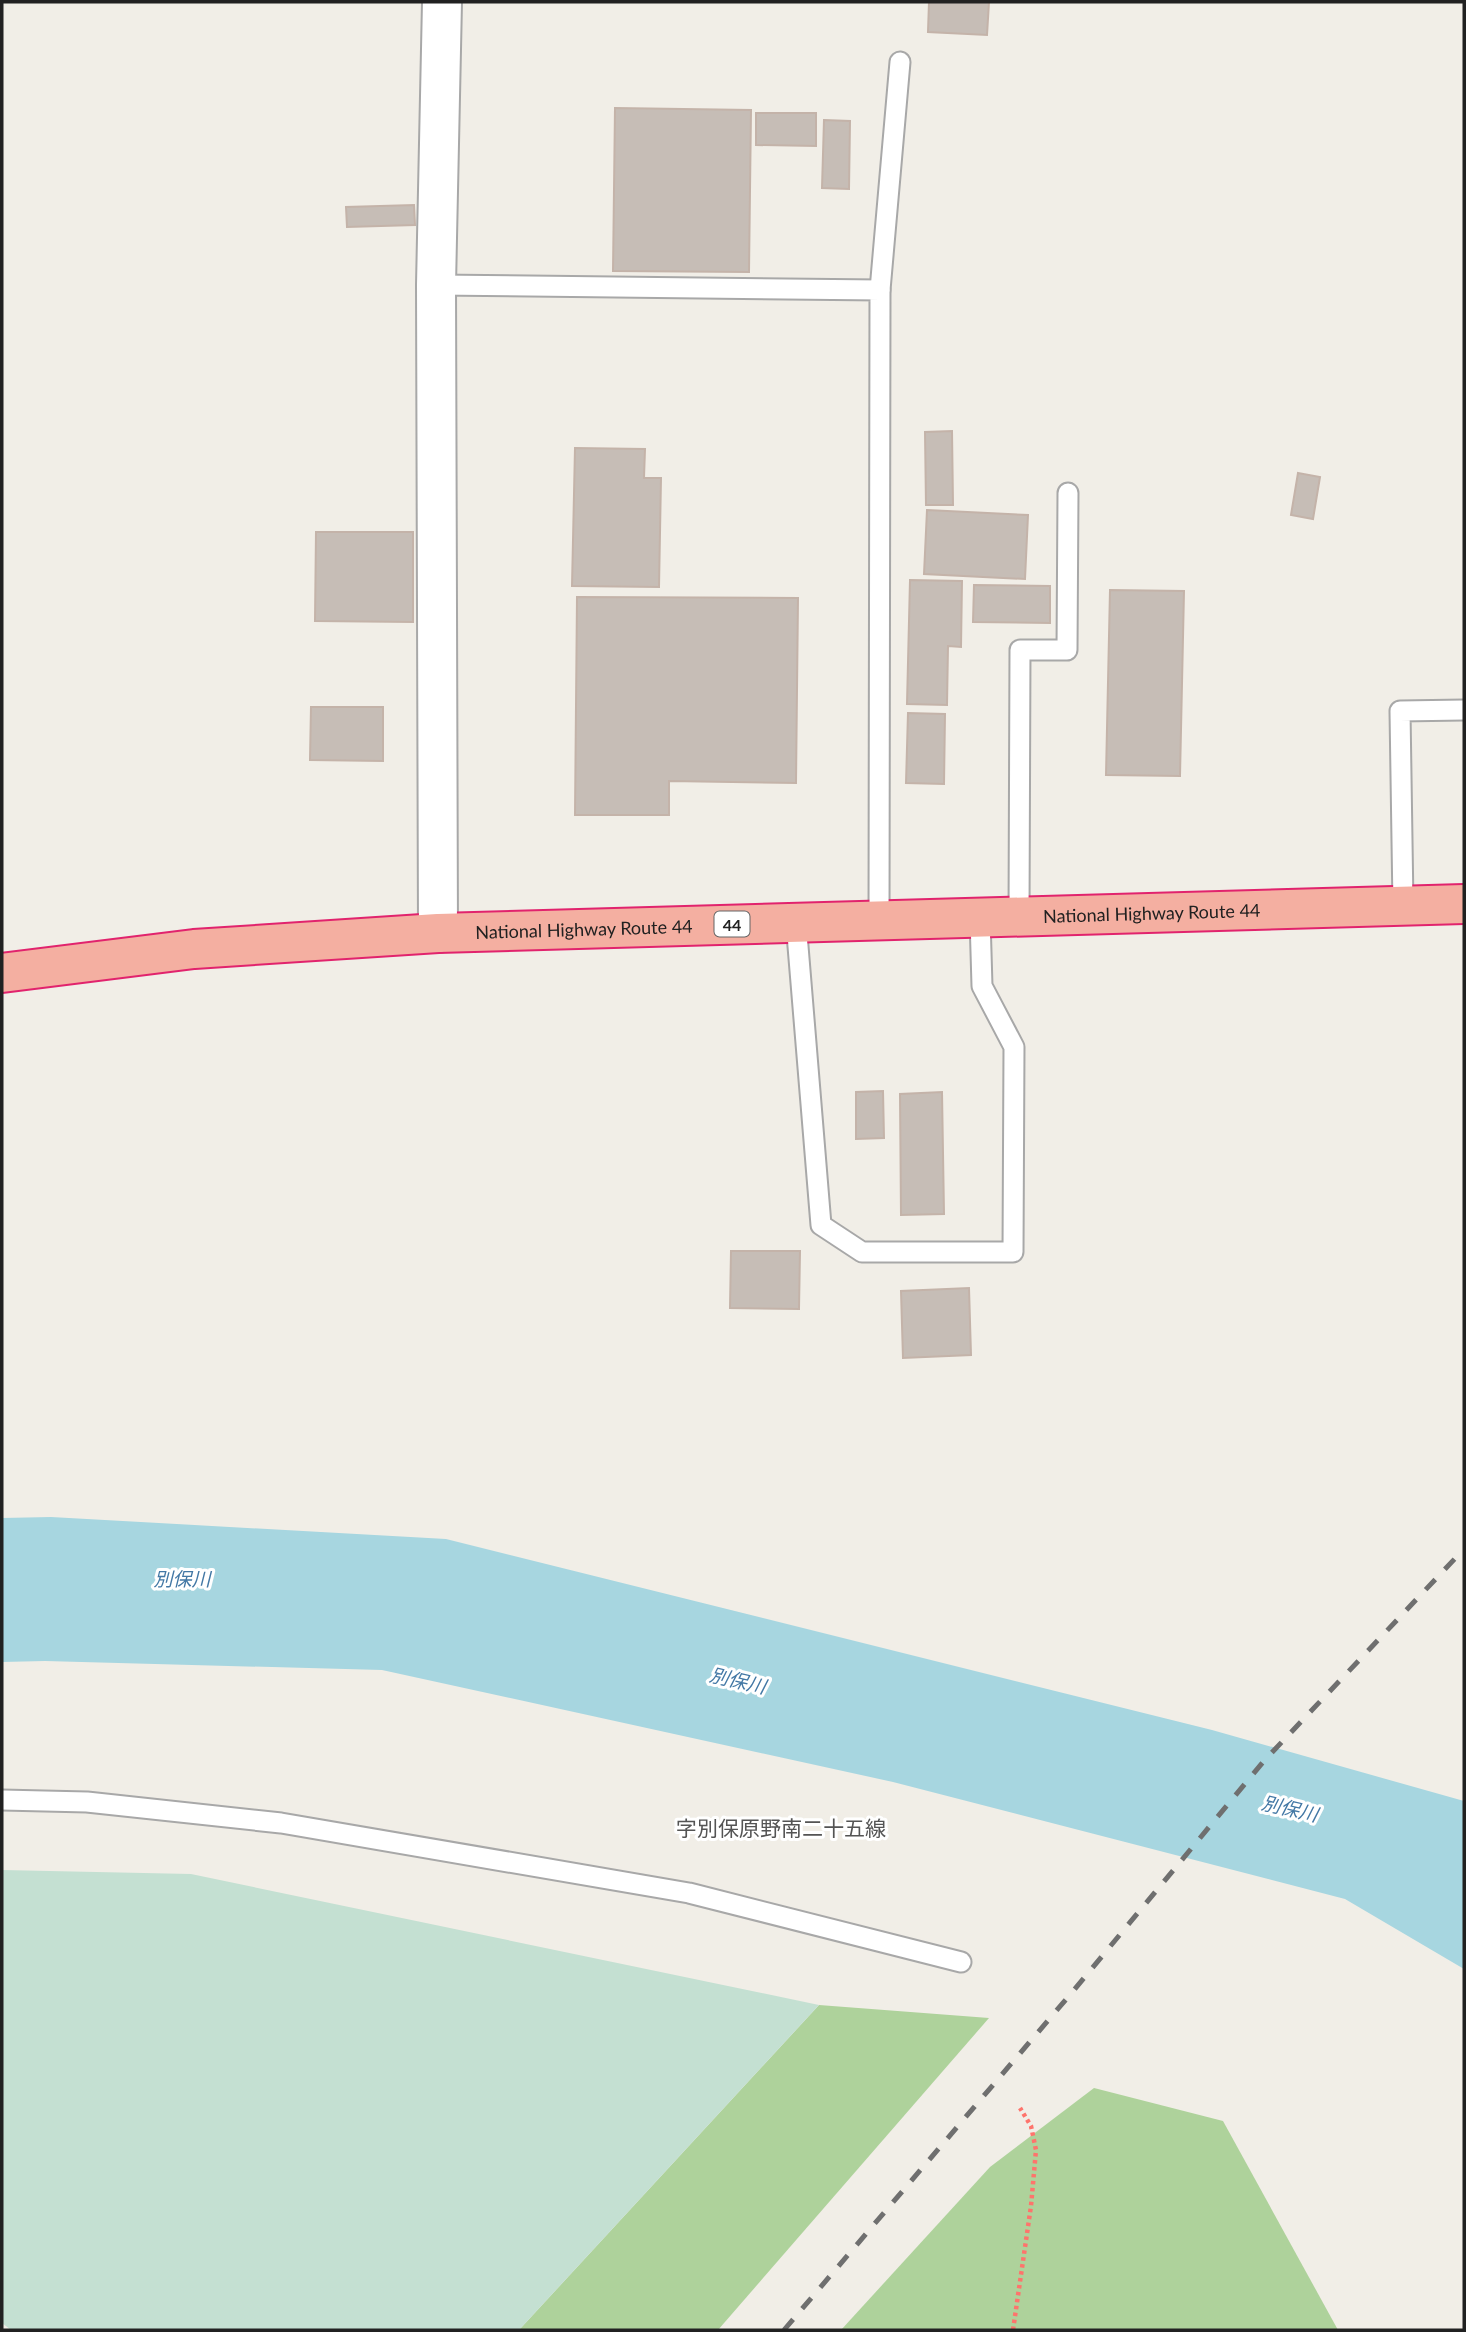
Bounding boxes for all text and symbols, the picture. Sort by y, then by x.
street label: National Highway Route 44 [1043,899,1261,927]
road number: 44 [714,912,750,936]
street label: National Highway Route 44 [475,915,693,943]
water label: 別保川 [153,1567,212,1590]
water label: 別保川 [708,1662,770,1698]
water label: 別保川 [1260,1790,1322,1826]
district label: 字別保原野南二十五線 [676,1815,886,1840]

